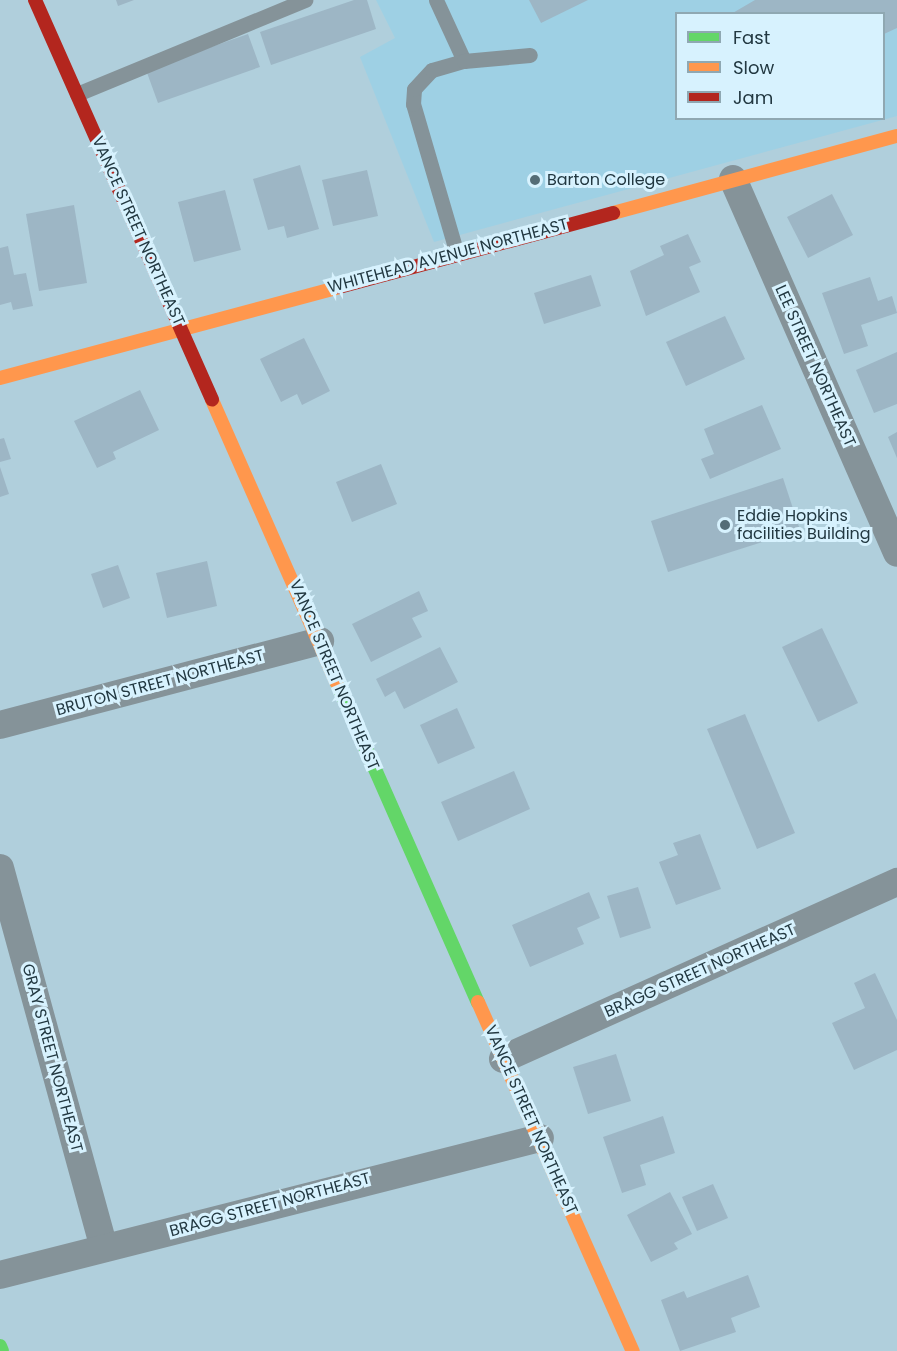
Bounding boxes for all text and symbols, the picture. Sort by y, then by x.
legend [675,12,885,120]
text: Fast [733,25,770,50]
text: Slow [733,55,774,80]
text: Jam [733,85,773,110]
street label: VANCE STREET NORTHEAST [88,133,188,329]
place label: Barton College [547,170,665,190]
marker: Barton College [528,173,542,187]
street label: WHITEHEAD AVENUE NORTHEAST [326,215,570,297]
street label: LEE STREET NORTHEAST [771,282,859,450]
place label: Eddie Hopkins facilities Building [737,506,871,544]
marker: Eddie Hopkins facilities Building [718,518,732,532]
street label: VANCE STREET NORTHEAST [285,577,383,773]
street label: BRUTON STREET NORTHEAST [54,646,266,720]
street label: BRAGG STREET NORTHEAST [602,920,798,1022]
street label: GRAY STREET NORTHEAST [18,962,86,1154]
street label: VANCE STREET NORTHEAST [481,1022,581,1218]
street label: BRAGG STREET NORTHEAST [168,1169,372,1241]

